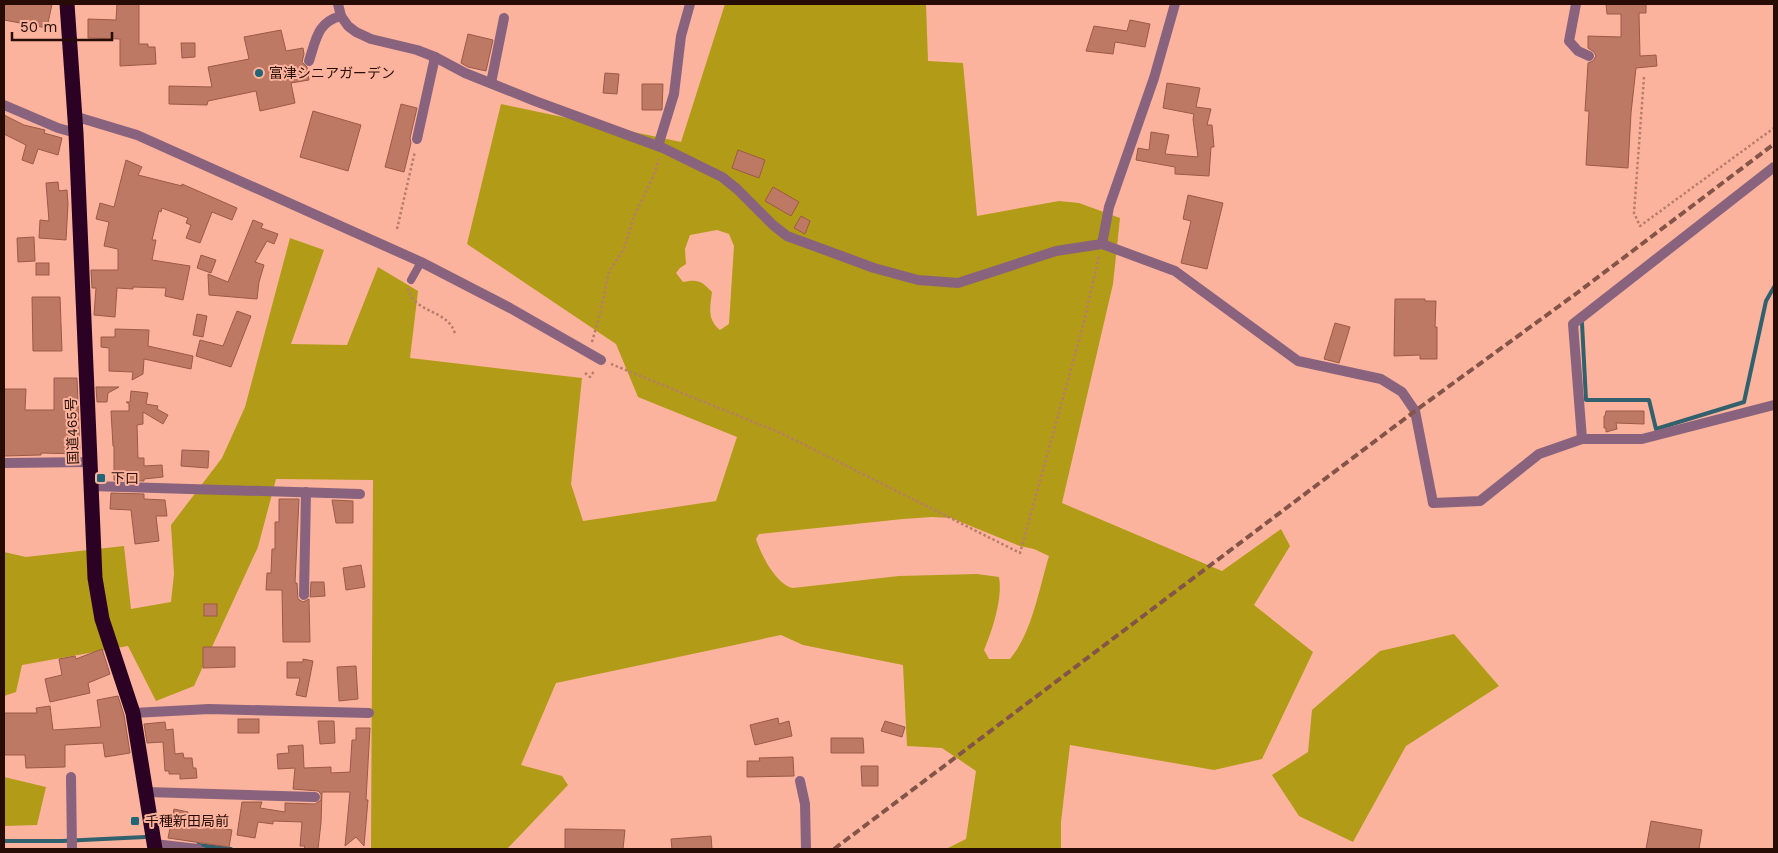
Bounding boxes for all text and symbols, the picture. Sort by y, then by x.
scale bar [12,10,112,42]
text: 50 m [20,18,57,36]
place label: 富津シニアガーデン [269,65,395,81]
marker: 富津シニアガーデン [253,67,265,79]
street label: 国道465号 [63,397,81,465]
place label: 下口 [111,470,139,486]
marker: 下口 [95,472,107,484]
place label: 千種新田局前 [145,813,229,829]
marker: 千種新田局前 [129,815,141,827]

